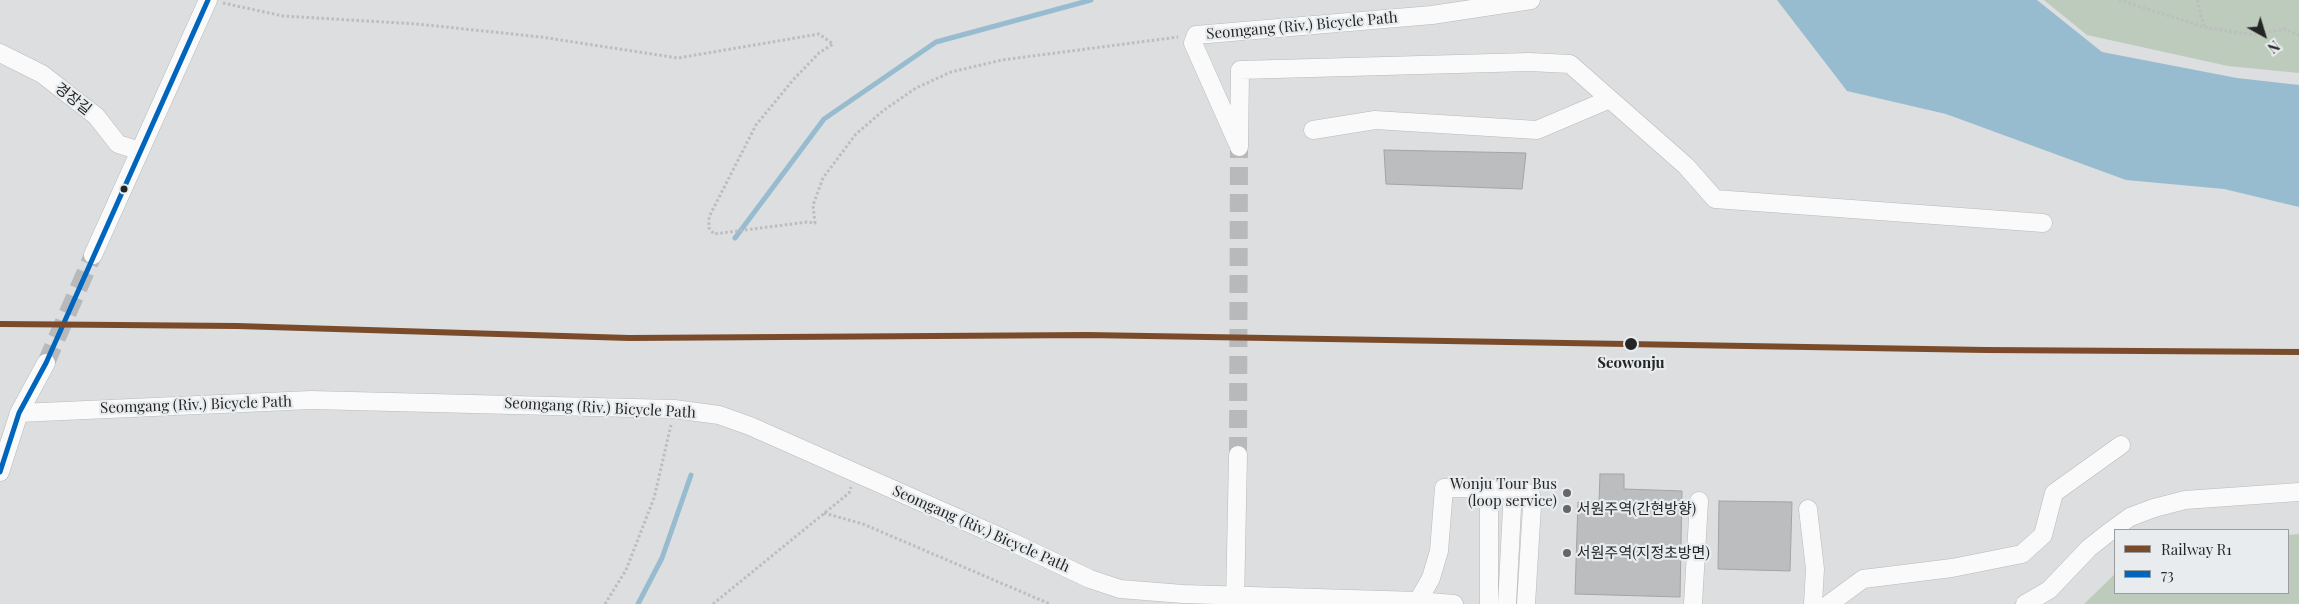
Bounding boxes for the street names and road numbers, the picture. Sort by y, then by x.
street label: Seomgang (Riv.) Bicycle Path [1206,9,1398,43]
street label: 경장길 [51,79,95,119]
street label: Seomgang (Riv.) Bicycle Path [100,393,292,417]
street label: Seomgang (Riv.) Bicycle Path [504,394,696,422]
street label: Seomgang (Riv.) Bicycle Path [890,482,1072,576]

